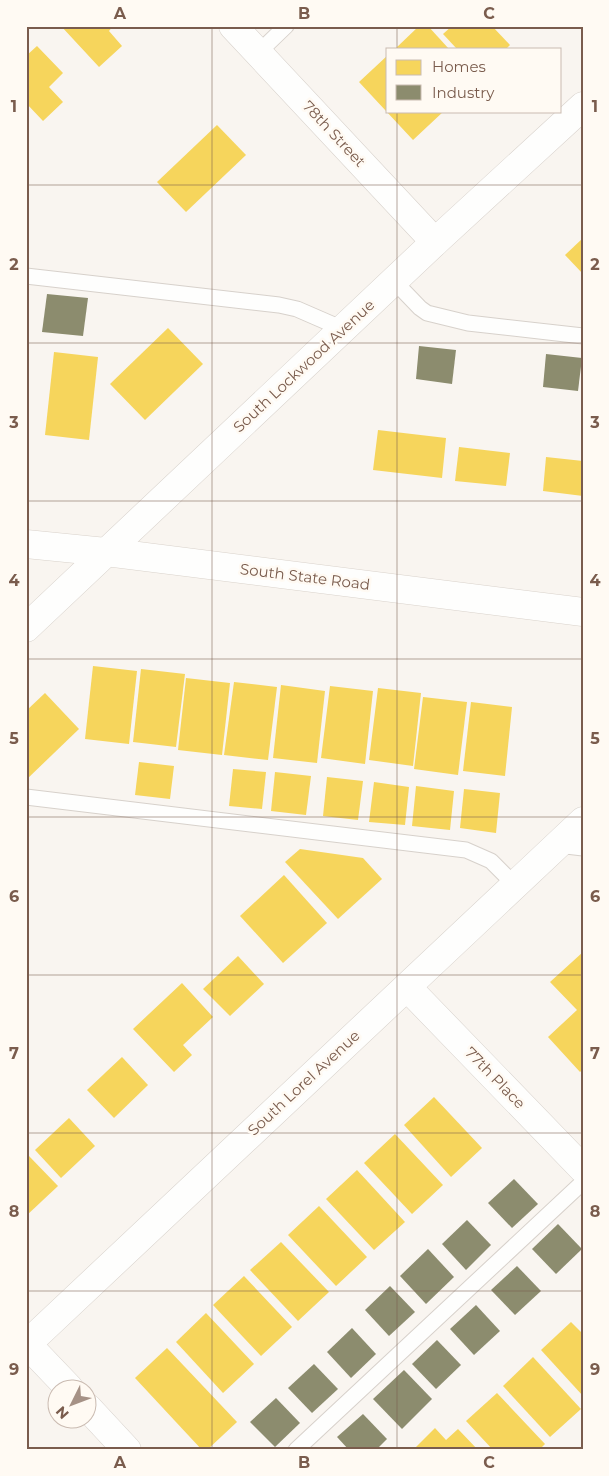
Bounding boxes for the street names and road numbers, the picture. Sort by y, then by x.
street label: 78th Street [299,97,370,171]
street label: South Lockwood Avenue [229,295,378,436]
street label: South State Road [239,559,371,594]
street label: South Lorel Avenue [244,1026,364,1140]
street label: 77th Place [461,1043,530,1113]

